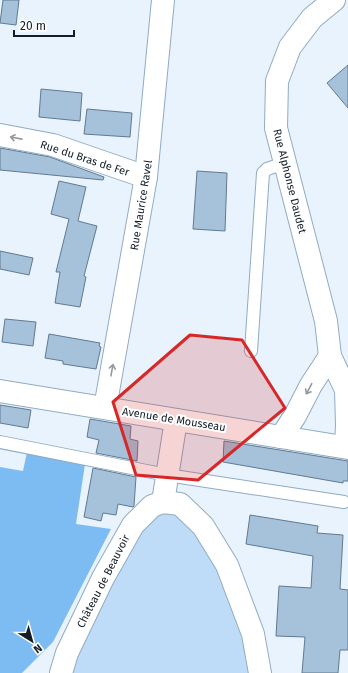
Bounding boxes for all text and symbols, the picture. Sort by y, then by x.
scale bar [14,12,74,38]
text: 20 m [20,19,46,33]
street label: Rue Alphonse Daudet [270,127,309,235]
one-way arrow [9,134,22,142]
street label: Rue du Bras de Fer [39,138,132,179]
street label: Rue Maurice Ravel [128,159,155,251]
one-way arrow [108,364,116,377]
one-way arrow [305,383,312,395]
street label: Avenue de Mousseau [121,405,227,434]
street label: Château de Beauvoir [74,532,133,630]
north arrow [12,621,52,661]
text: N [31,641,45,656]

